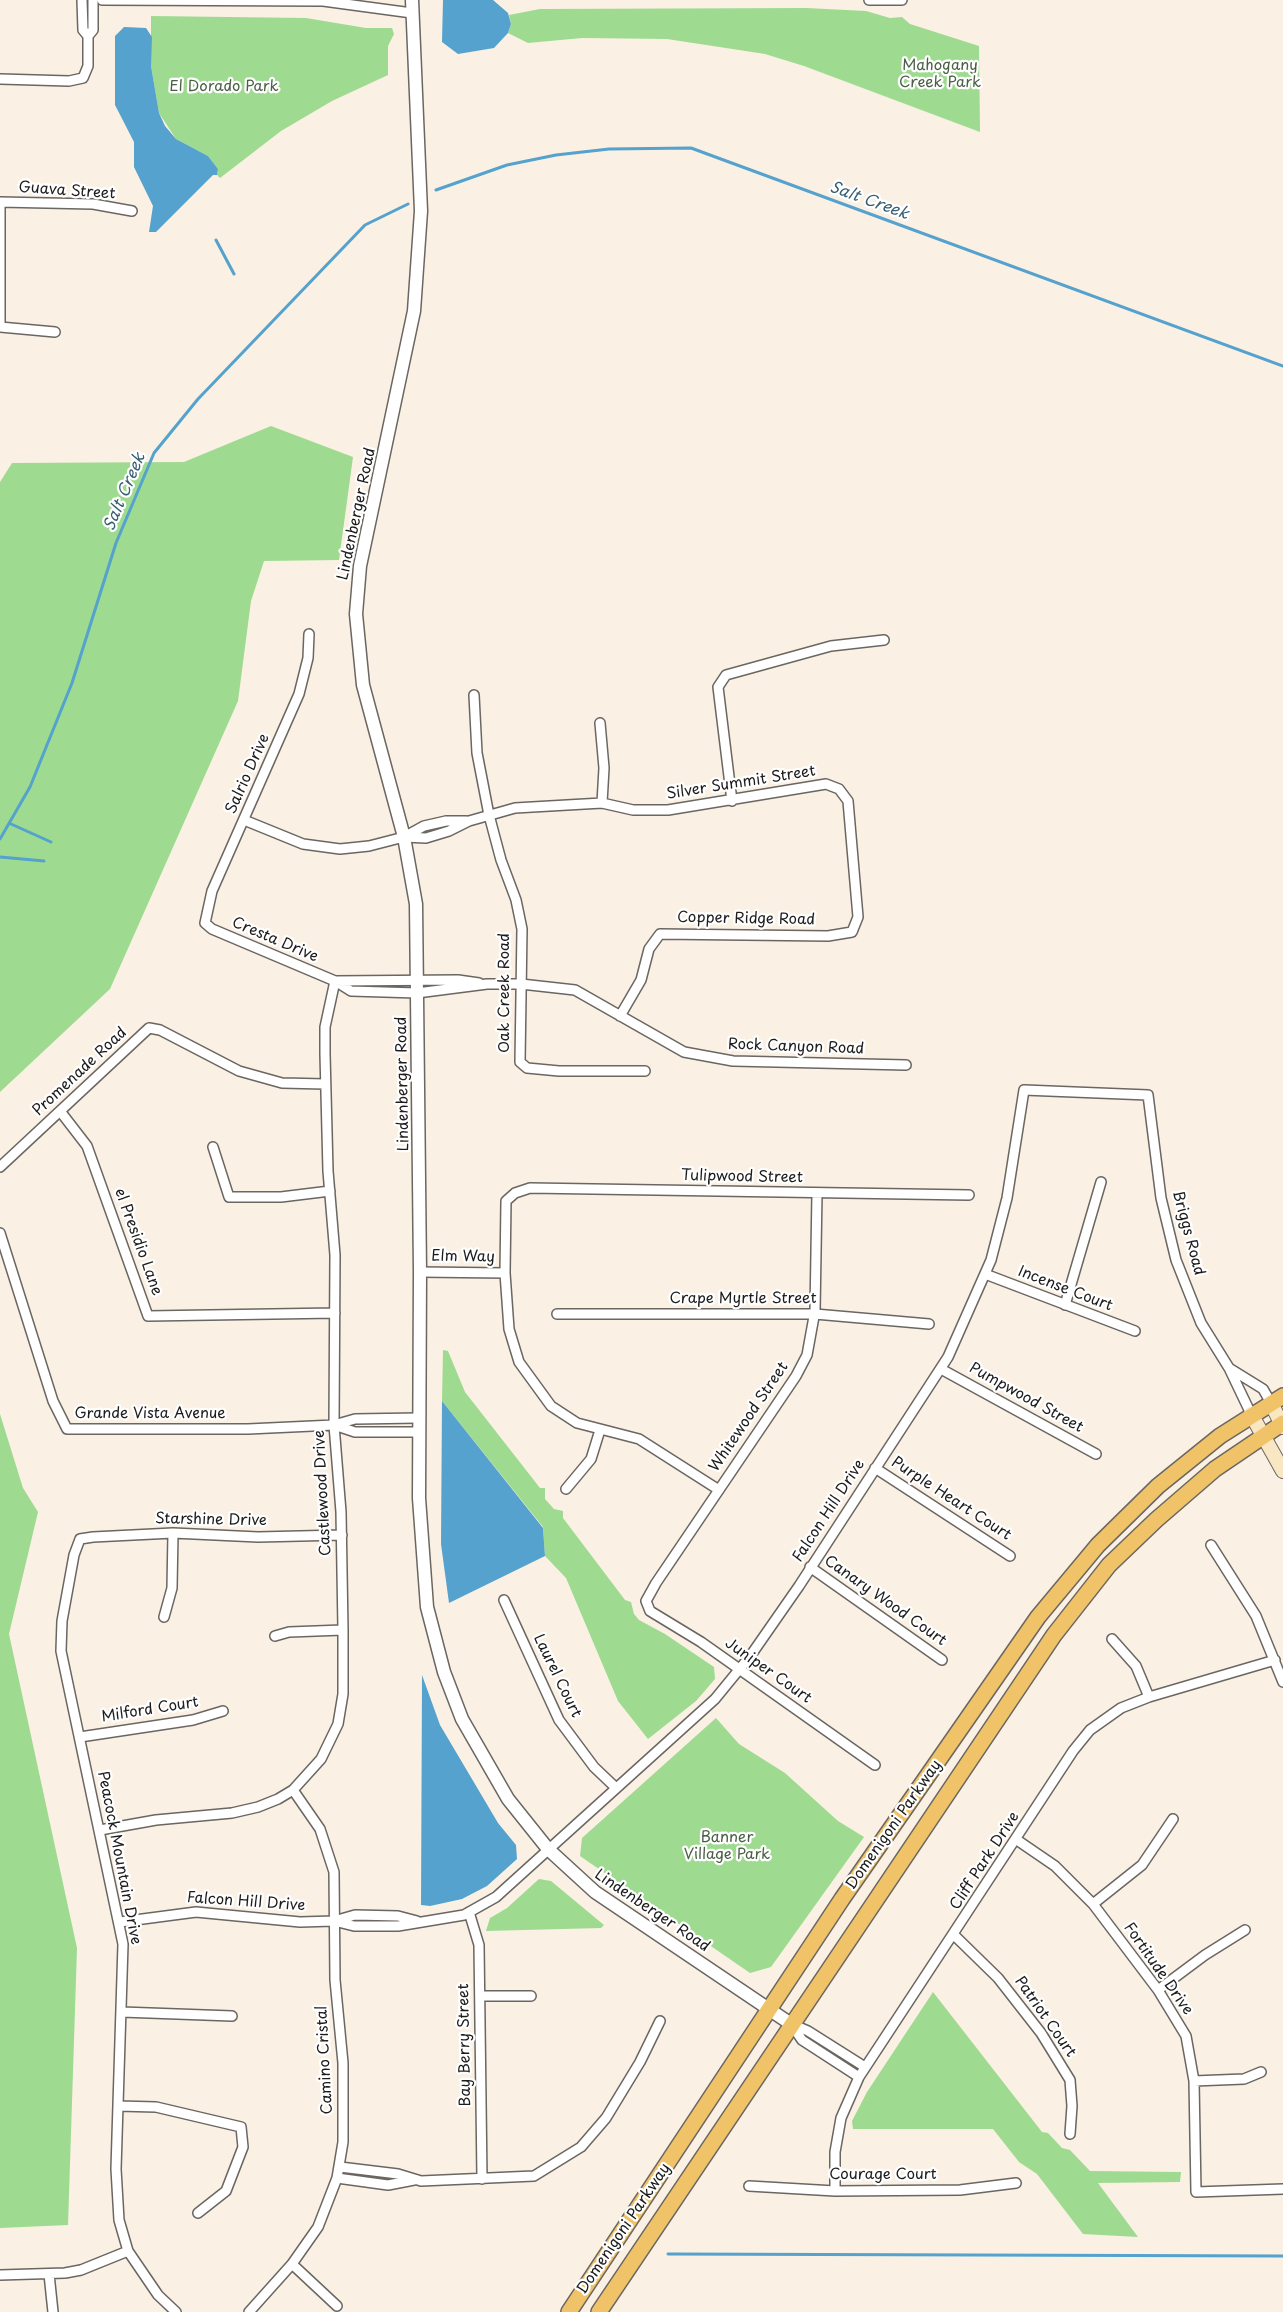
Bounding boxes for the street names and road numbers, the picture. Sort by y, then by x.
street label: Guava Street [18,179,116,203]
street label: Lindenberger Road [334,446,380,582]
street label: Salrio Drive [222,731,274,817]
street label: Silver Summit Street [665,762,817,804]
street label: Copper Ridge Road [677,909,815,929]
street label: Cresta Drive [229,914,321,966]
street label: Oak Creek Road [496,933,514,1053]
street label: Lindenberger Road [393,1016,413,1152]
street label: Promenade Road [29,1024,131,1120]
street label: Rock Canyon Road [728,1036,864,1058]
street label: Tulipwood Street [681,1167,803,1187]
street label: el Presidio Lane [110,1186,166,1298]
street label: Briggs Road [1168,1189,1208,1277]
street label: Elm Way [431,1247,495,1267]
street label: Incense Court [1015,1263,1115,1315]
street label: Crape Myrtle Street [669,1290,817,1308]
street label: Whitewood Street [706,1359,792,1475]
street label: Pumpwood Street [966,1359,1086,1437]
street label: Grande Vista Avenue [75,1405,225,1423]
street label: Castlewood Drive [311,1430,335,1556]
street label: Purple Heart Court [888,1454,1014,1544]
street label: Falcon Hill Drive [789,1456,869,1566]
street label: Starshine Drive [155,1510,267,1530]
street label: Canary Wood Court [820,1552,950,1650]
street label: Laurel Court [529,1631,585,1721]
street label: Juniper Court [721,1635,815,1707]
street label: Milford Court [100,1693,200,1727]
street label: Domenigoni Parkway [842,1757,946,1893]
street label: Peacock Mountain Drive [93,1770,145,1946]
street label: Cliff Park Drive [947,1809,1023,1913]
street label: Lindenberger Road [591,1866,713,1956]
street label: Falcon Hill Drive [186,1889,306,1915]
street label: Fortitude Drive [1120,1919,1196,2019]
street label: Patriot Court [1011,1973,1079,2061]
street label: Bay Berry Street [455,1983,475,2107]
street label: Camino Cristal [313,2005,337,2115]
street label: Domenigoni Parkway [574,2160,674,2298]
street label: Courage Court [829,2166,937,2184]

